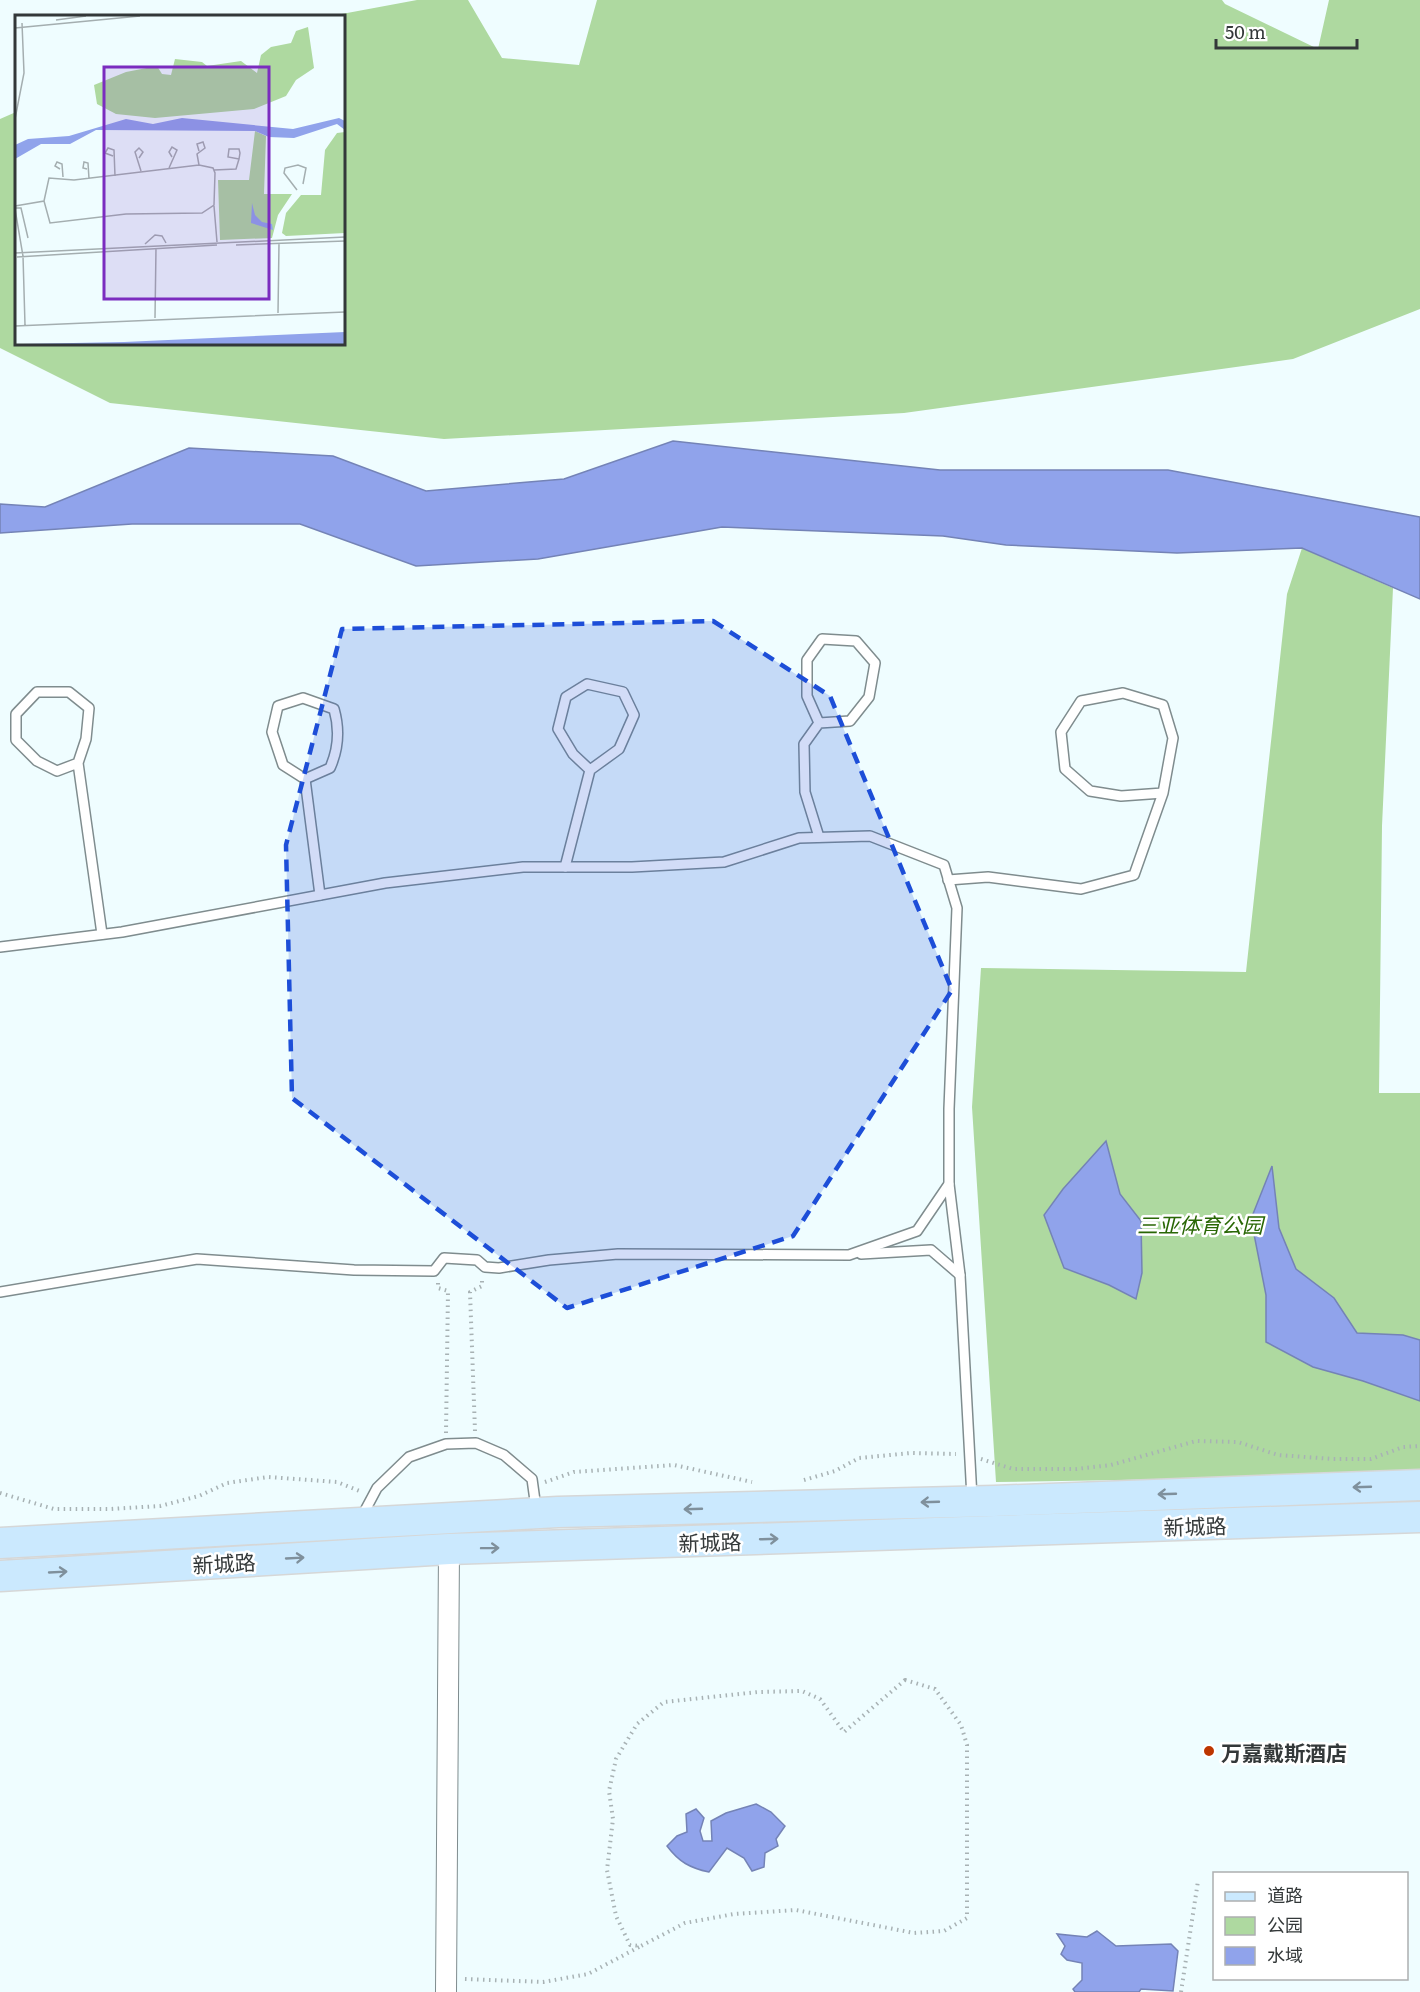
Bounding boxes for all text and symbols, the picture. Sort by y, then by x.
scale bar [1216,12,1357,50]
inset map [15,15,345,345]
text: 50 m [1225,18,1266,45]
park label: 三亚体育公园 [1137,1208,1266,1239]
one-way arrow [1352,1482,1372,1493]
one-way arrow [1157,1489,1177,1500]
one-way arrow [920,1497,940,1508]
one-way arrow [683,1503,703,1514]
street label: 新城路 [1163,1508,1227,1542]
street label: 新城路 [678,1524,742,1558]
one-way arrow [758,1534,778,1545]
one-way arrow [479,1542,499,1554]
street label: 新城路 [192,1545,256,1579]
one-way arrow [284,1553,304,1564]
one-way arrow [48,1567,68,1578]
place label: 万嘉戴斯酒店 [1221,1736,1347,1767]
marker: 万嘉戴斯酒店 [1202,1744,1216,1758]
legend [1213,1872,1408,1980]
text: 道路 [1267,1881,1303,1908]
text: 公园 [1267,1911,1303,1938]
text: 水域 [1267,1941,1303,1968]

